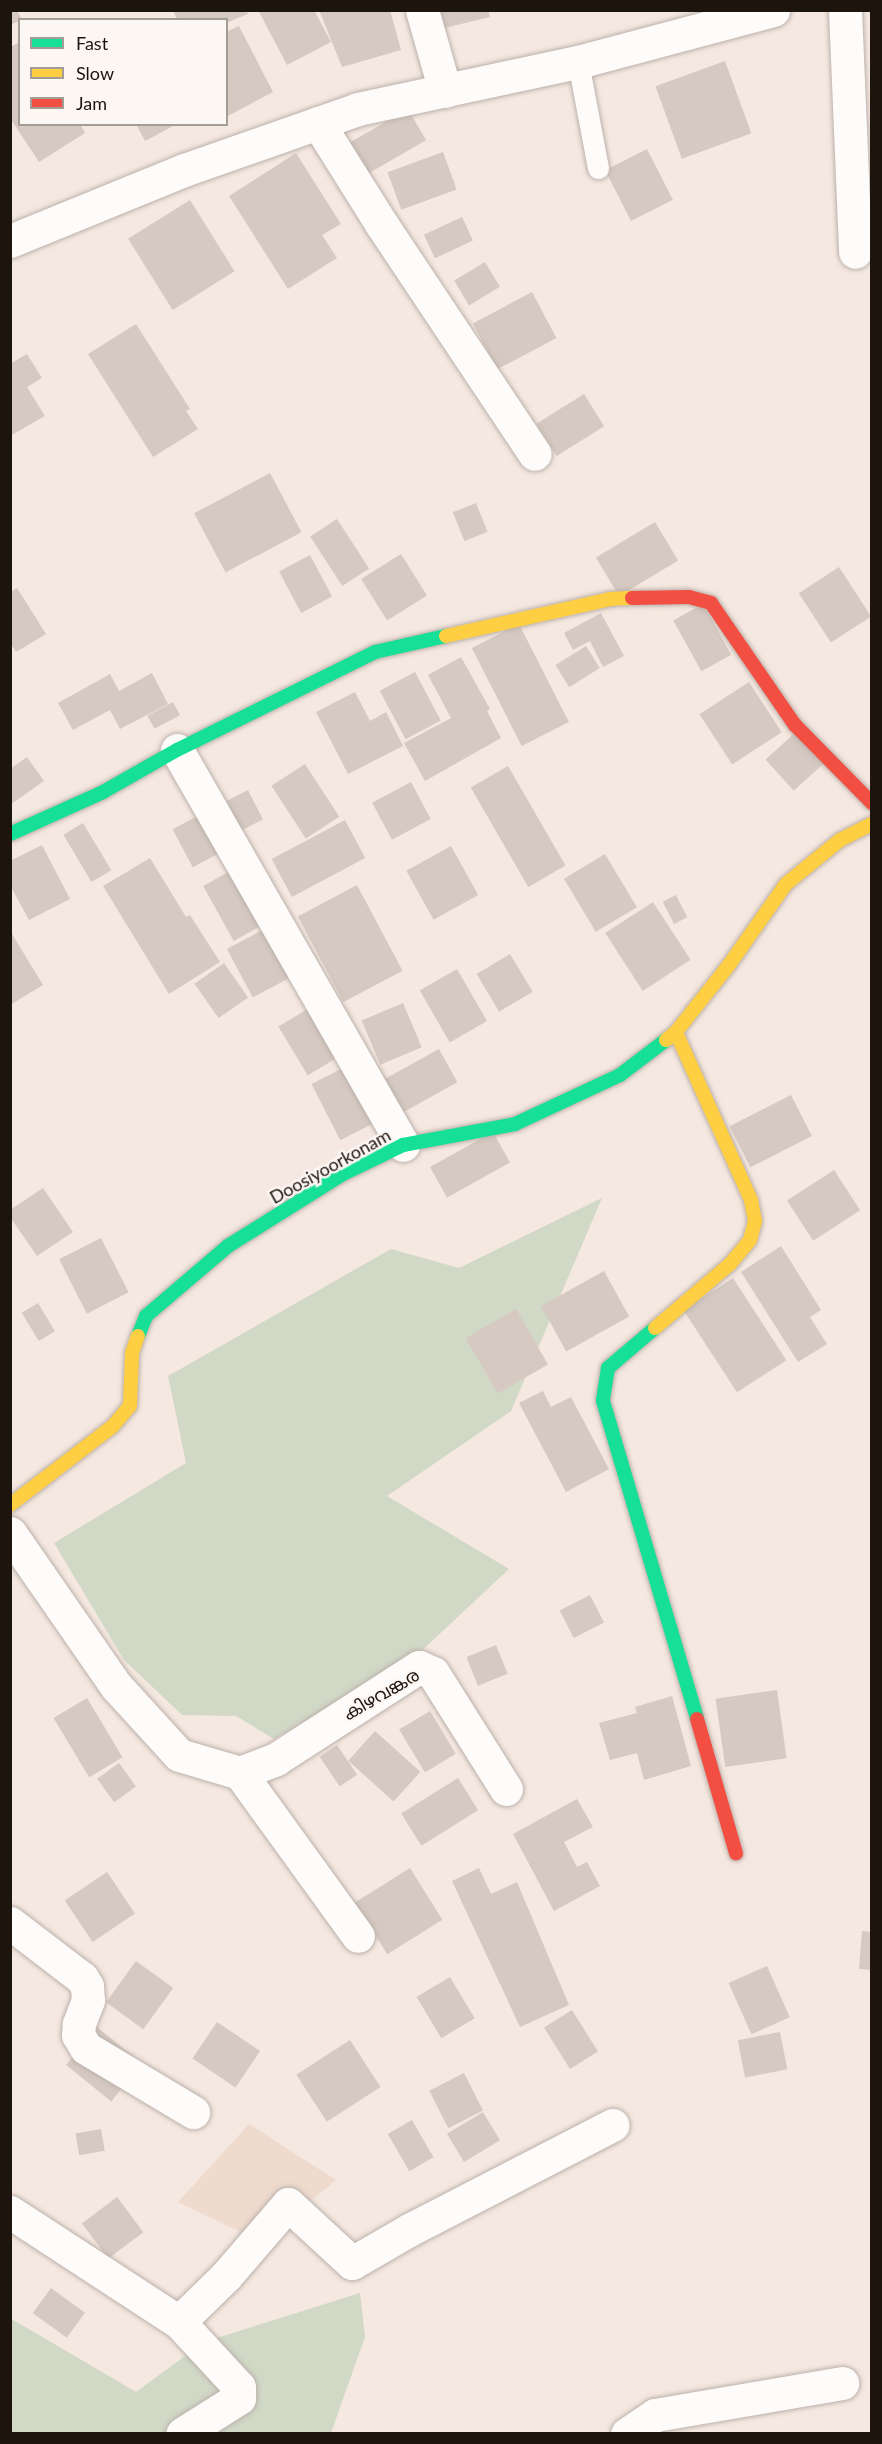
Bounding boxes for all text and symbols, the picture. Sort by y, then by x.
legend [18,18,228,126]
text: Fast [76,32,108,54]
text: Slow [76,62,114,84]
text: Jam [76,92,107,114]
street label: Doosiyoorkonam [266,1124,394,1208]
street label: കിഴവങ്കര [339,1664,423,1724]

